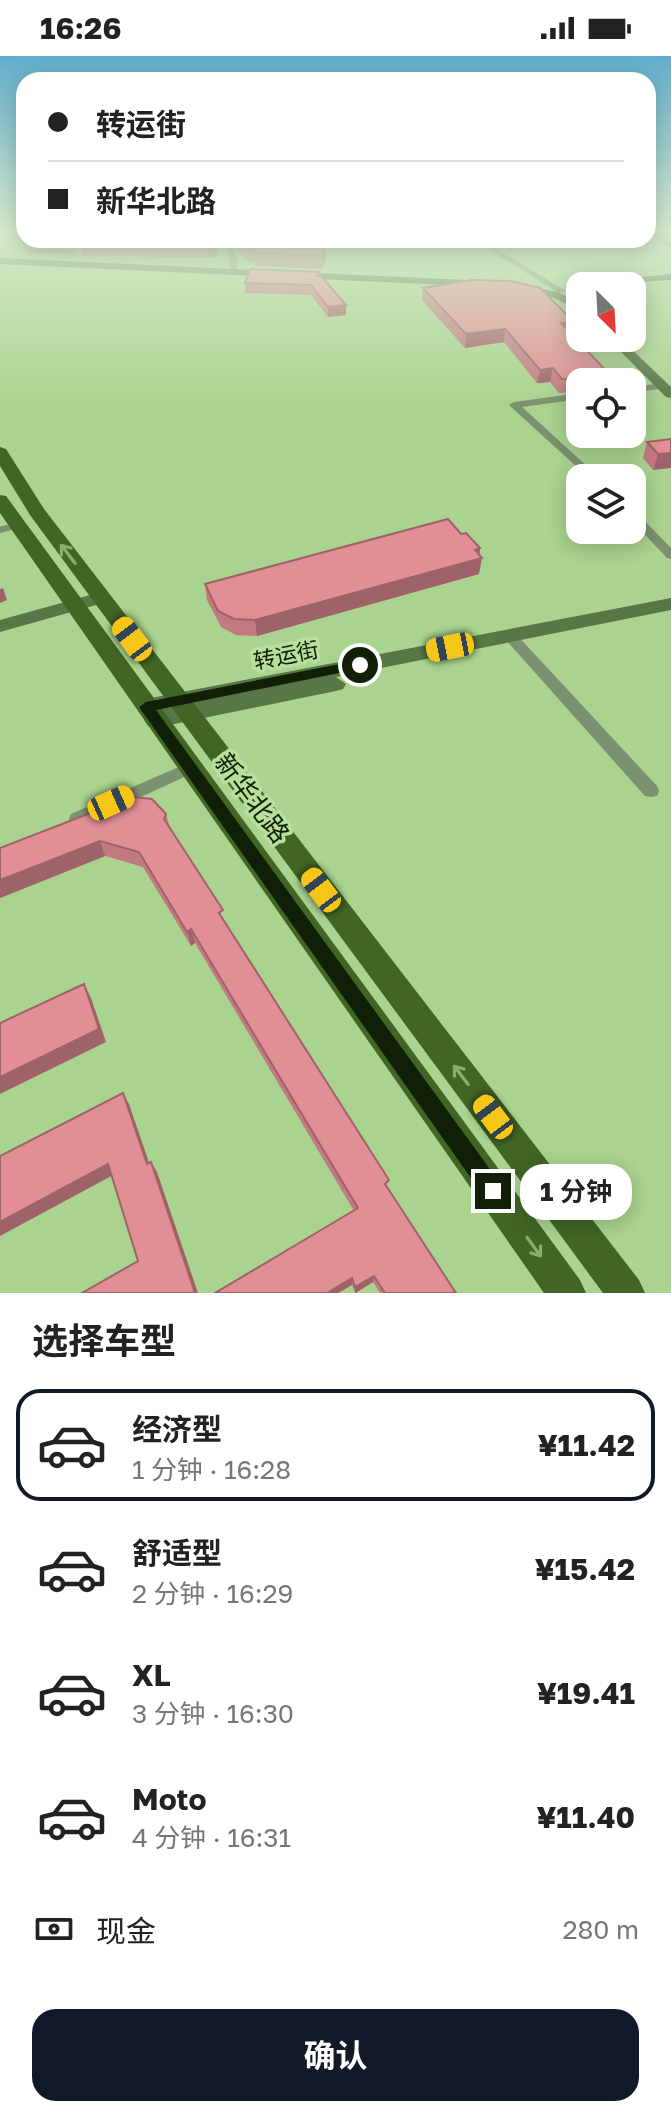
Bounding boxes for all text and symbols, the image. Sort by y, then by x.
text: 16:26 [40,10,121,46]
text: 转运街 [96,106,186,142]
text: 新华北路 [96,183,216,219]
north arrow [566,272,646,352]
map controls [566,272,646,544]
button: locate [566,368,646,448]
button: layers [566,464,646,544]
one-way arrow [60,544,77,565]
car [108,613,156,665]
car [424,631,476,663]
street label: 转运街 [251,635,321,674]
route start [342,647,378,683]
street label: 新华北路 [209,747,296,849]
car [84,782,138,824]
car [297,864,345,916]
one-way arrow [452,1064,469,1086]
car [469,1091,517,1143]
callout: 1 分钟 [521,1163,633,1219]
route end [475,1173,511,1209]
text: 1 分钟 [540,1176,612,1207]
one-way arrow [525,1236,542,1258]
text: 选择车型 [32,1319,176,1362]
icon: car [36,1409,108,1481]
text: 经济型 [132,1411,222,1447]
text: ¥11.42 [538,1427,635,1463]
text: 1 分钟 · 16:28 [132,1454,291,1485]
icon: car [36,1533,108,1605]
text: 舒适型 [132,1535,222,1571]
text: ¥15.42 [535,1551,635,1587]
text: 2 分钟 · 16:29 [132,1578,293,1609]
icon: car [36,1657,108,1729]
text: XL [132,1657,171,1693]
text: ¥19.41 [537,1675,635,1711]
text: 3 分钟 · 16:30 [132,1698,294,1729]
icon: car [36,1781,108,1853]
text: Moto [132,1781,207,1817]
text: ¥11.40 [536,1799,635,1835]
text: 4 分钟 · 16:31 [132,1822,291,1853]
icon: cash [32,1907,76,1951]
text: 现金 [96,1913,156,1949]
text: 280 m [562,1914,639,1945]
button: 确认 [32,2009,639,2101]

